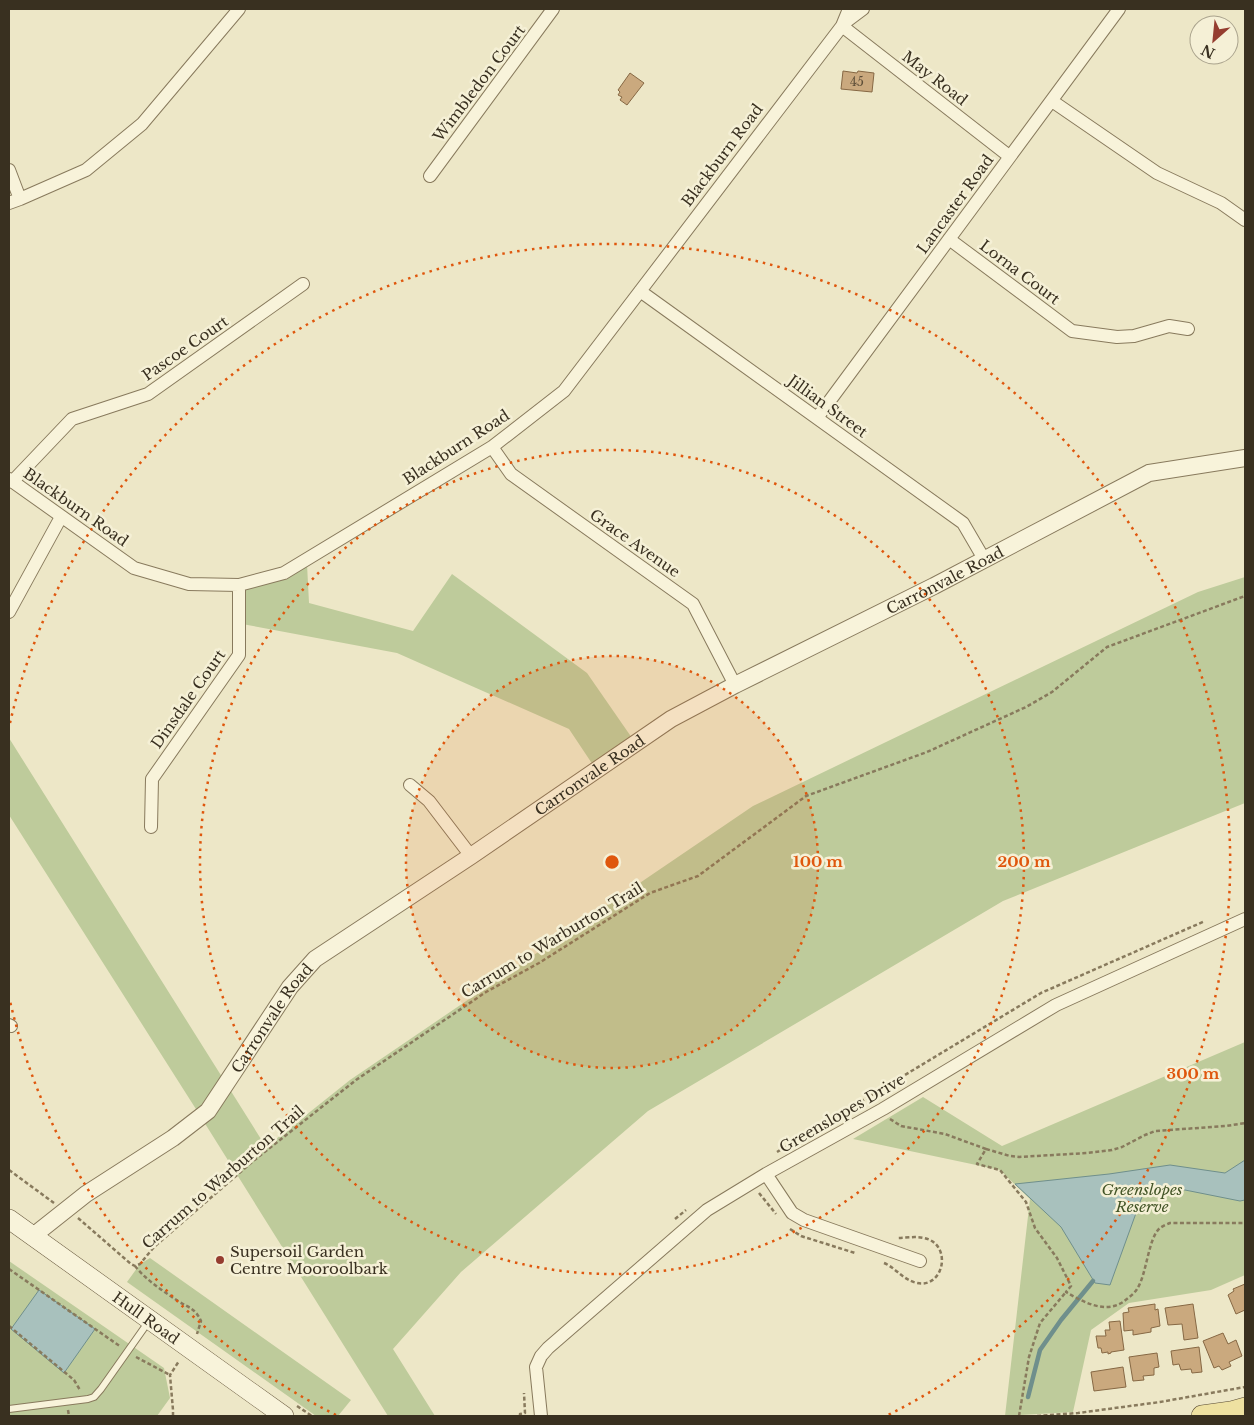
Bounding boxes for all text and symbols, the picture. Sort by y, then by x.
north arrow [1189,15,1239,65]
street label: Wimbledon Court [428,21,529,146]
text: N [1198,41,1218,63]
street label: May Road [899,47,971,109]
house number: 45 [850,74,864,89]
street label: Blackburn Road [677,100,767,210]
street label: Lancaster Road [913,151,997,257]
street label: Lorna Court [976,236,1064,308]
street label: Pascoe Court [138,311,232,385]
street label: Jillian Street [783,370,872,441]
street label: Blackburn Road [399,405,513,489]
street label: Blackburn Road [20,464,132,550]
street label: Grace Avenue [586,505,684,581]
street label: Carronvale Road [883,542,1007,618]
street label: Dinsdale Court [147,646,229,752]
street label: Carronvale Road [531,730,648,819]
text: 100 m [793,852,843,871]
text: 200 m [998,852,1051,871]
centre of rings [603,853,621,871]
street label: Carrum to Warburton Trail [457,878,647,1002]
street label: Carronvale Road [227,959,316,1076]
text: 300 m [1167,1064,1220,1083]
street label: Greenslopes Drive [776,1069,908,1157]
street label: Carrum to Warburton Trail [138,1101,308,1253]
park label: Greenslopes Reserve [1101,1180,1183,1216]
place label: Supersoil Garden Centre Mooroolbark [230,1242,389,1278]
marker: Supersoil Garden Centre Mooroolbark [214,1254,226,1266]
street label: Hull Road [109,1287,183,1348]

